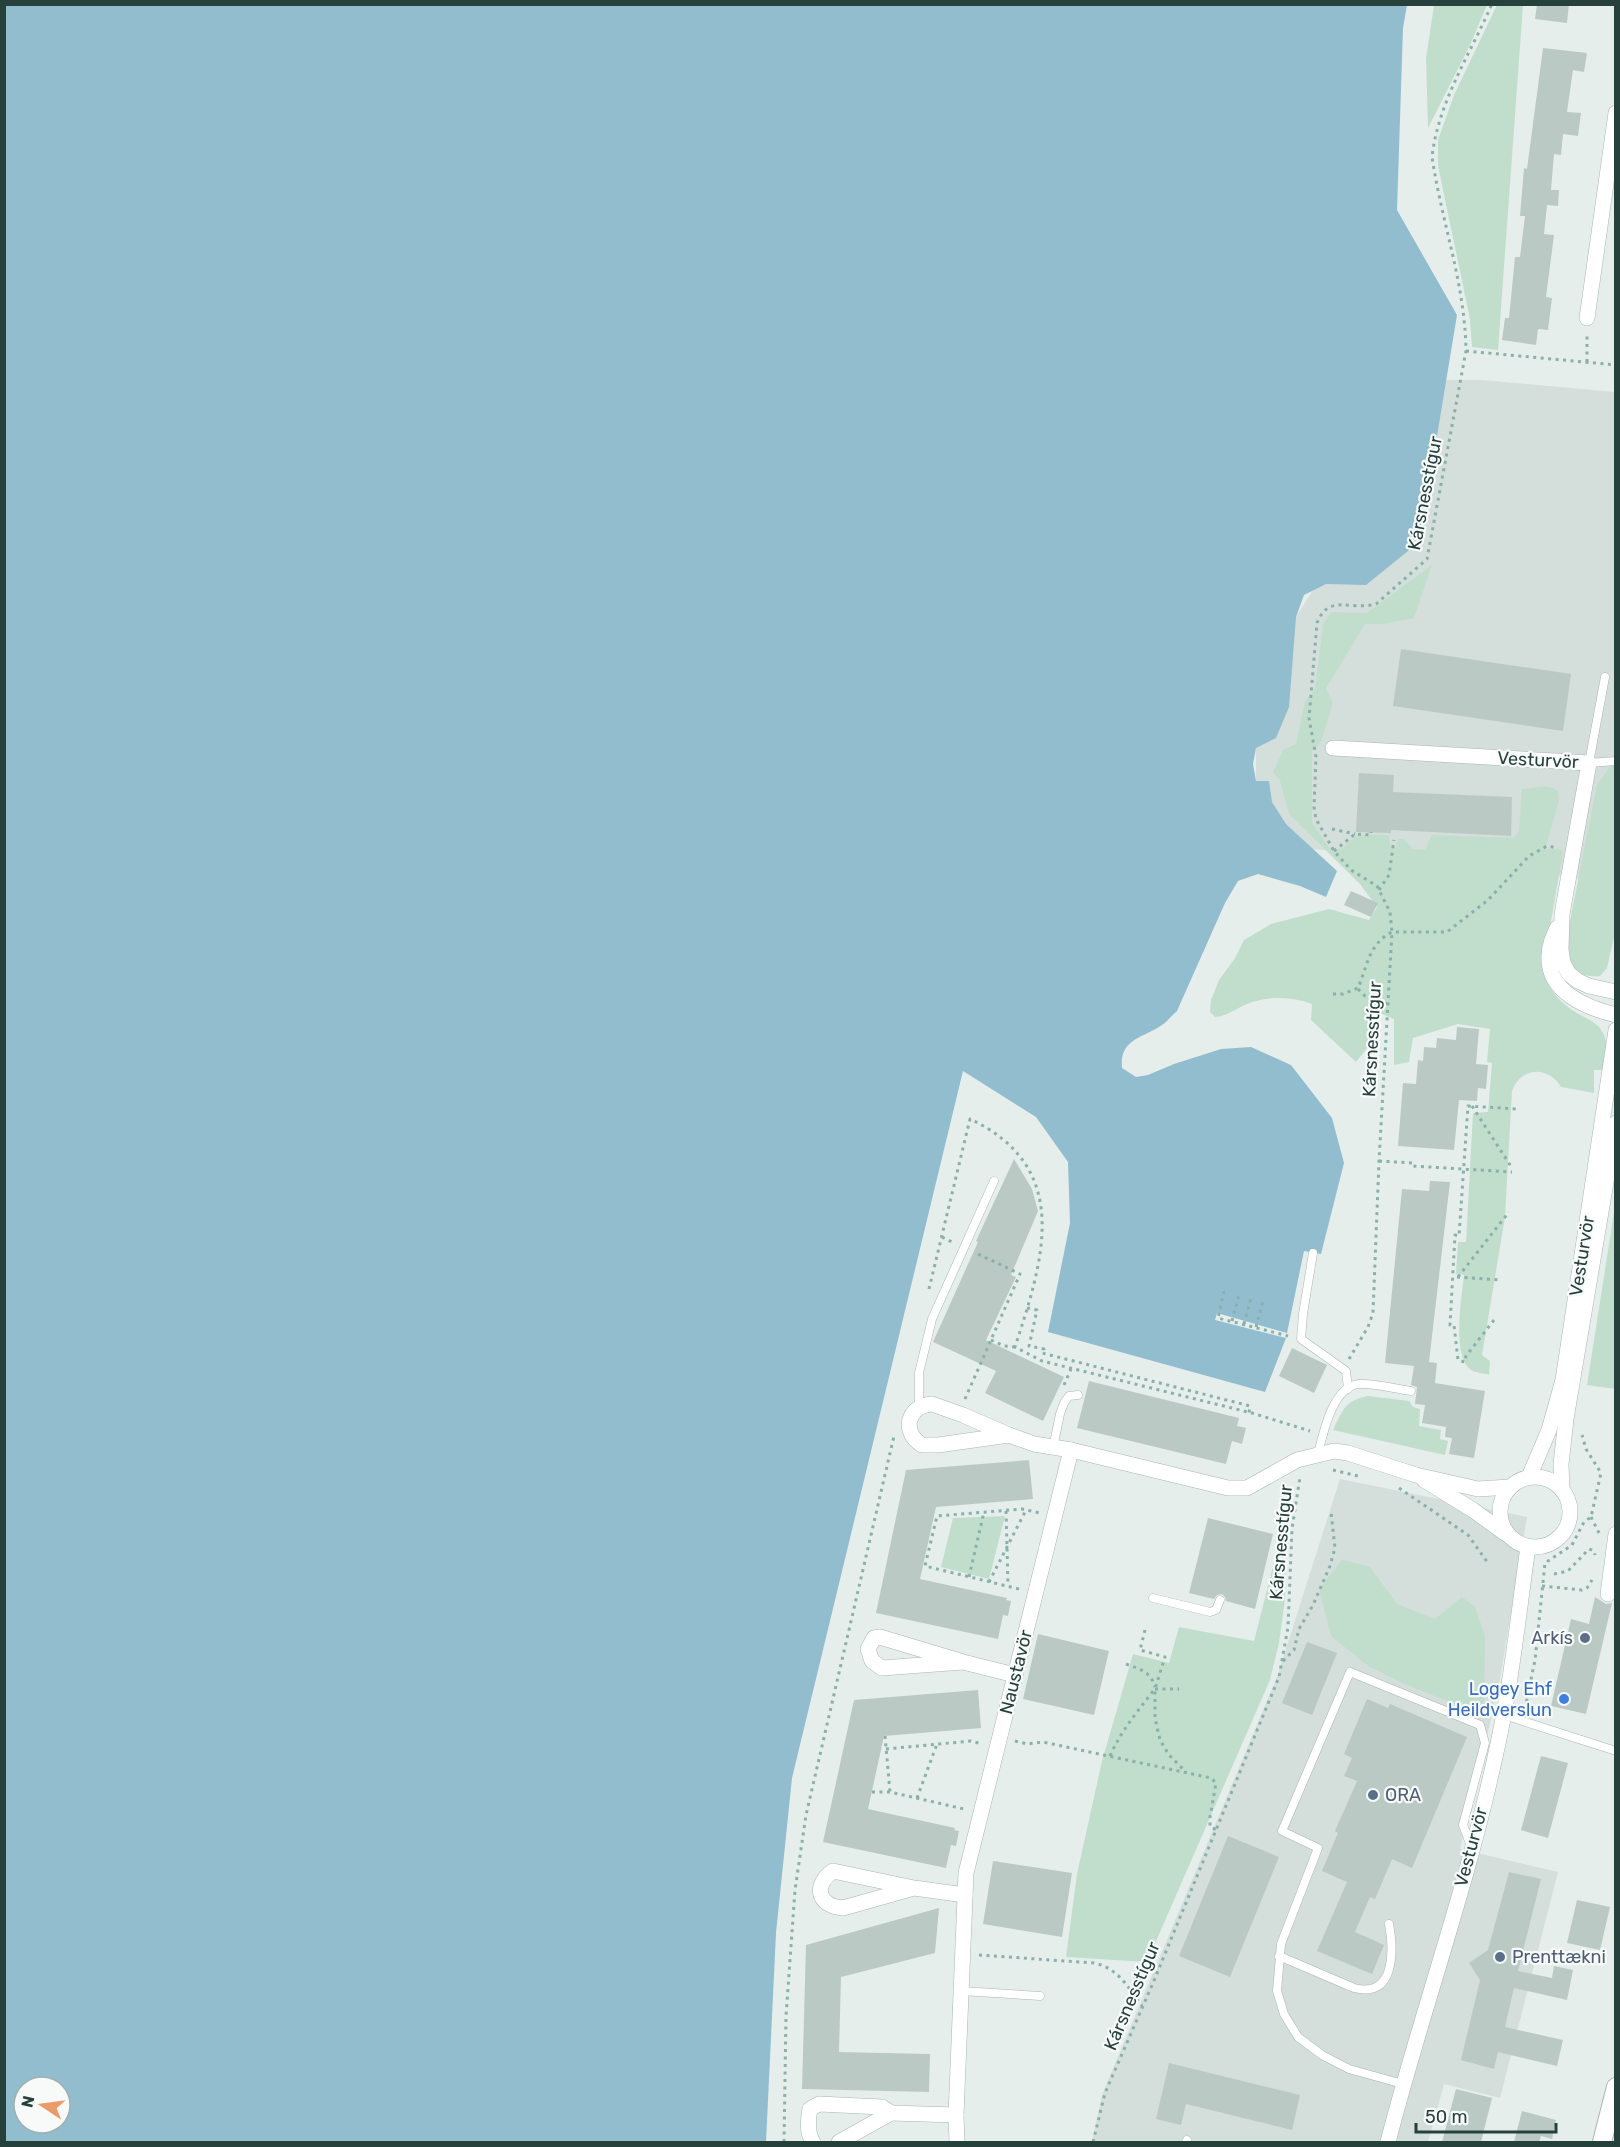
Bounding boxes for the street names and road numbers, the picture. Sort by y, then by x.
street label: Kársnesstígur [1403,434,1447,552]
street label: Vesturvör [1497,747,1579,773]
street label: Kársnesstígur [1358,980,1386,1097]
street label: Vesturvör [1565,1214,1599,1298]
street label: Kársnesstígur [1265,1483,1297,1601]
street label: Naustavör [995,1627,1037,1716]
street label: Vesturvör [1450,1805,1492,1889]
street label: Kársnesstígur [1099,1938,1165,2054]

